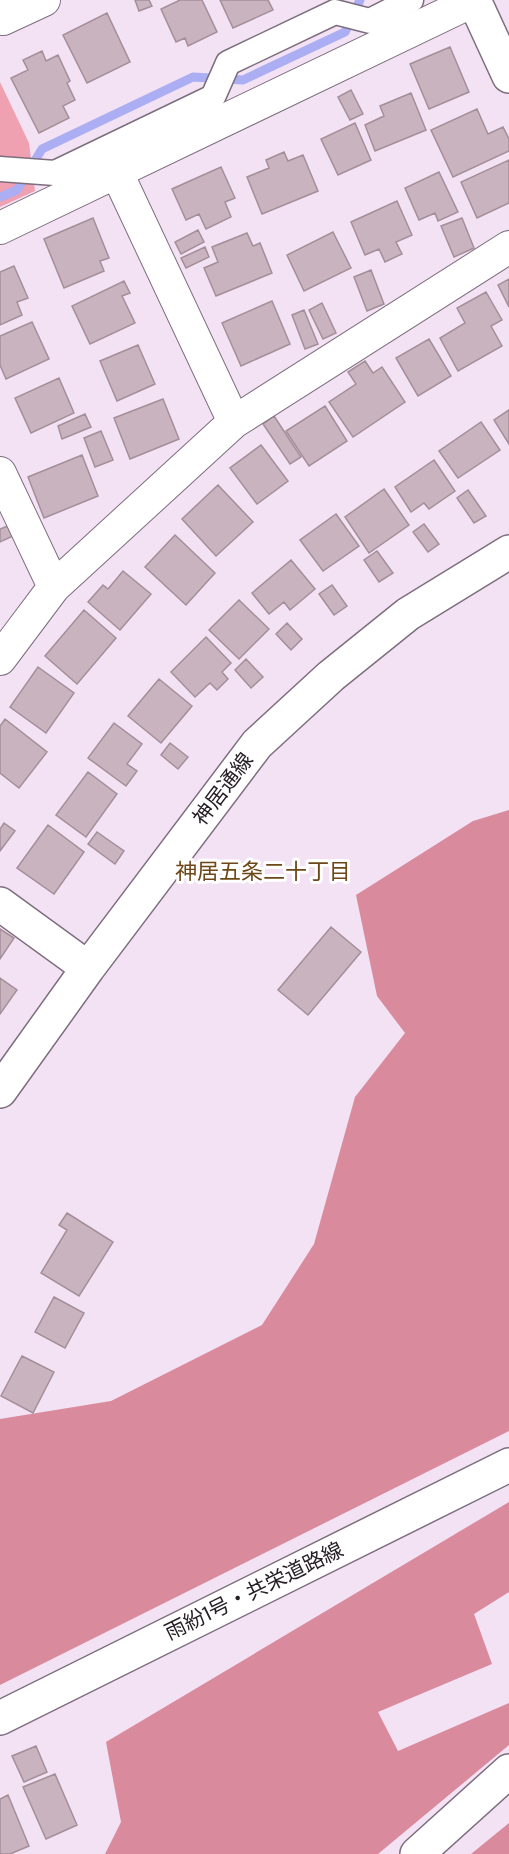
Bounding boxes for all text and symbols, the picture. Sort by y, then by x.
street label: 神居通線 [187,747,259,831]
district label: 神居五条二十丁目 [175,857,351,886]
street label: 雨紛1号・共栄道路線 [160,1536,348,1646]

